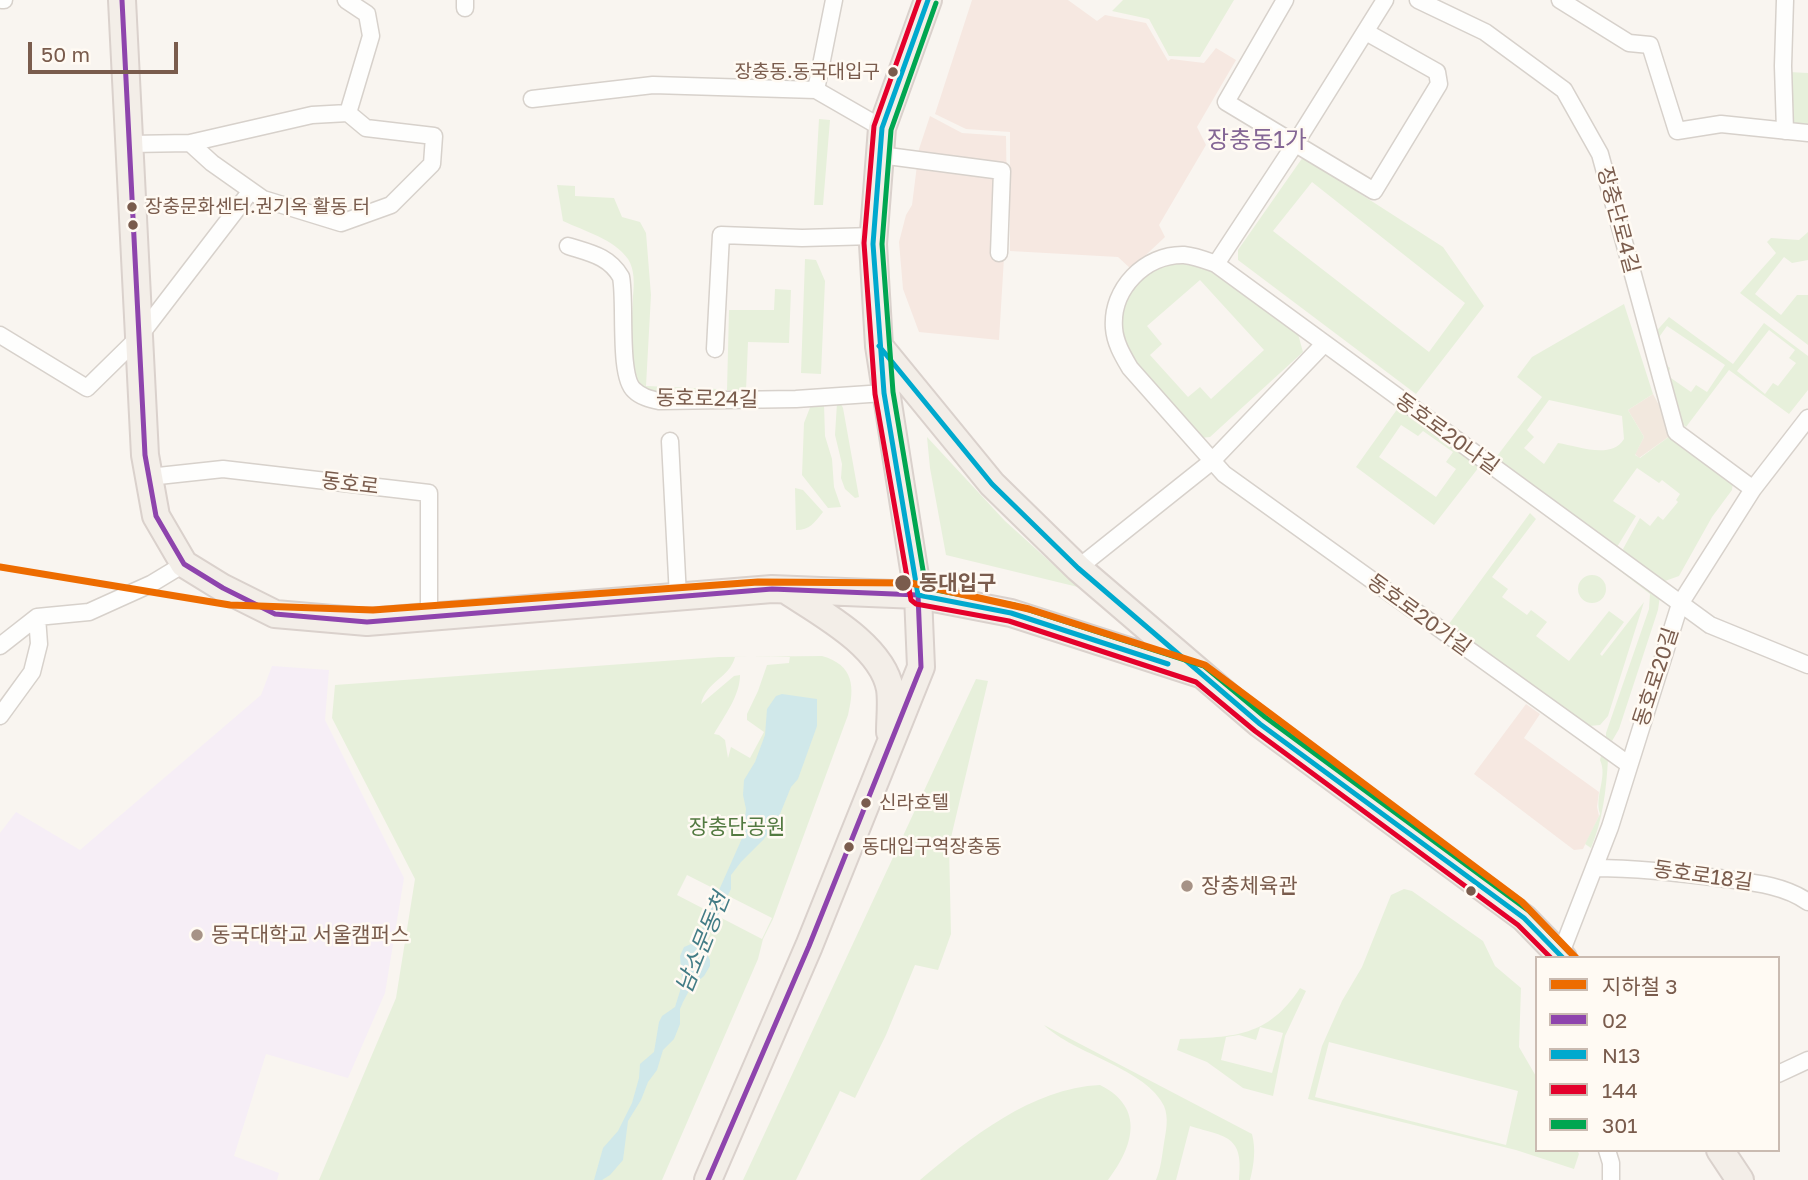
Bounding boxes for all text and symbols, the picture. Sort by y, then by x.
scale bar [32,28,182,72]
text: 50 m [41,41,90,67]
place label: 장충동.동국대입구 [734,61,880,83]
marker: 장충동.동국대입구 [886,65,900,79]
district label: 장충동1가 [1207,126,1307,154]
street label: 장충단로4길 [1592,164,1644,276]
place label: 장충문화센터.권기옥 활동 터 [145,196,370,218]
marker: 장충문화센터.권기옥 활동 터 [125,200,139,214]
unlabelled marker [126,218,140,232]
street label: 동호로24길 [656,386,758,412]
street label: 동호로20나길 [1390,388,1504,480]
street label: 동호로 [320,468,380,500]
street label: 동호로20가길 [1362,569,1476,661]
place label: 동대입구 [919,570,996,596]
marker: 동대입구 [893,573,913,593]
street label: 동호로20길 [1628,624,1684,730]
place label: 신라호텔 [879,792,949,814]
marker: 신라호텔 [859,796,873,810]
park label: 장충단공원 [689,814,785,840]
place label: 동대입구역장충동 [862,836,1002,858]
marker: 동대입구역장충동 [842,840,856,854]
street label: 동호로18길 [1652,857,1754,895]
place label: 장충체육관 [1201,873,1298,899]
marker: 장충체육관 [1179,878,1195,894]
unlabelled marker [1464,884,1478,898]
water label: 남소문동천 [670,889,736,997]
place label: 동국대학교 서울캠퍼스 [211,922,409,948]
marker: 동국대학교 서울캠퍼스 [189,927,205,943]
legend [1535,956,1780,1152]
text: 지하철 3 [1602,973,1678,999]
text: 02 [1602,1007,1627,1033]
text: N13 [1602,1042,1640,1068]
text: 144 [1602,1077,1638,1103]
text: 301 [1602,1112,1638,1138]

